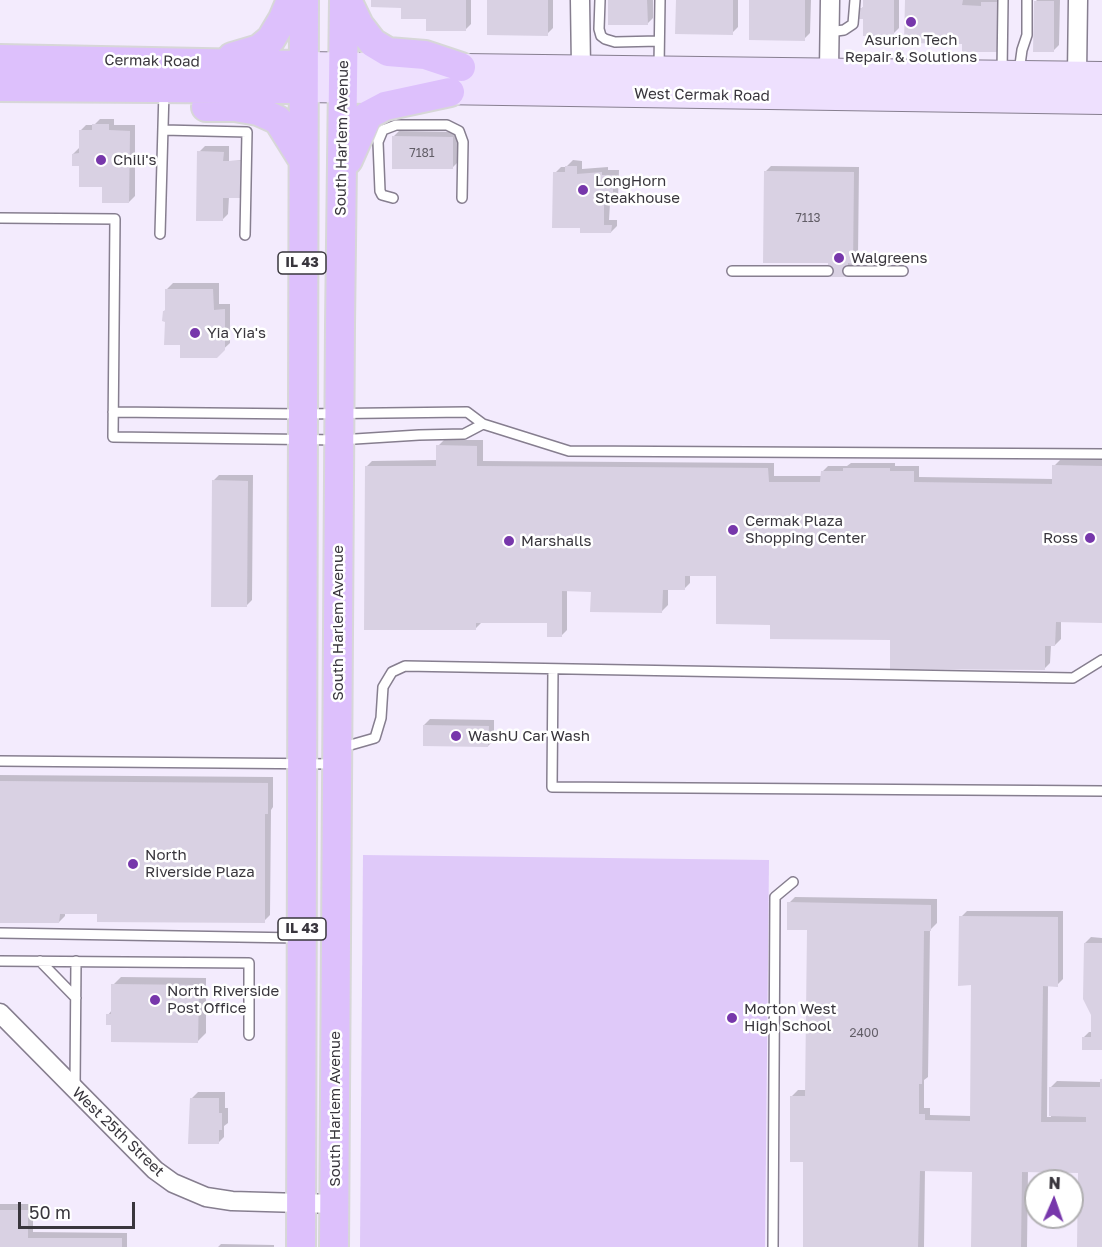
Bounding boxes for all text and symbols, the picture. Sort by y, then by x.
marker: Asurion Tech Repair & Solutions [904,15,918,29]
place label: Asurion Tech Repair & Solutions [845,31,977,66]
street label: Cermak Road [104,51,200,71]
street label: South Harlem Avenue [332,60,352,216]
street label: West Cermak Road [634,85,770,105]
house number: 7181 [409,146,435,160]
place label: Chili's [113,151,157,169]
marker: Chili's [94,153,108,167]
place label: LongHorn Steakhouse [595,172,680,207]
marker: LongHorn Steakhouse [576,183,590,197]
house number: 7113 [795,211,821,225]
place label: Walgreens [851,249,927,267]
marker: Walgreens [832,251,846,265]
road number: IL 43 [278,252,326,274]
place label: Yia Yia's [207,324,266,342]
marker: Yia Yia's [188,326,202,340]
place label: Cermak Plaza Shopping Center [745,512,866,547]
marker: Cermak Plaza Shopping Center [726,523,740,537]
place label: Ross [1043,529,1078,547]
marker: Ross [1083,531,1097,545]
place label: Marshalls [521,532,591,550]
marker: Marshalls [502,534,516,548]
street label: South Harlem Avenue [329,545,347,701]
place label: WashU Car Wash [468,727,590,745]
marker: WashU Car Wash [449,729,463,743]
place label: North Riverside Plaza [145,846,255,881]
marker: North Riverside Plaza [126,857,140,871]
road number: IL 43 [278,918,326,940]
place label: North Riverside Post Office [167,982,279,1017]
marker: North Riverside Post Office [148,993,162,1007]
place label: Morton West High School [744,1000,836,1035]
marker: Morton West High School [725,1011,739,1025]
house number: 2400 [849,1026,879,1040]
street label: South Harlem Avenue [326,1031,344,1187]
street label: West 25th Street [68,1084,168,1180]
north arrow [1024,1169,1084,1229]
text: N [1048,1173,1061,1193]
scale bar [21,1190,138,1228]
text: 50 m [29,1201,71,1223]

